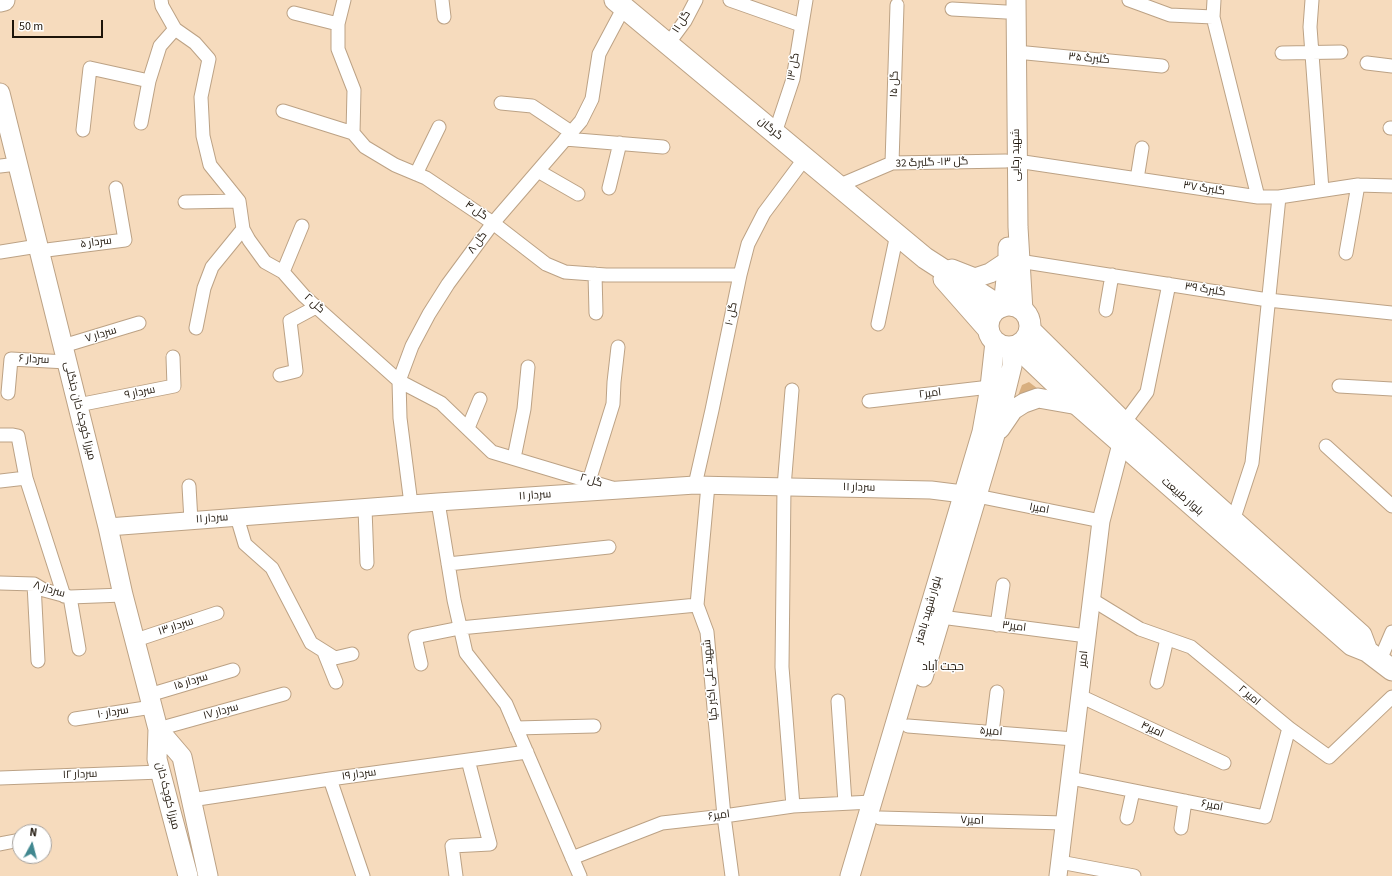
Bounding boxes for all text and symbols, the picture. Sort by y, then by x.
street label: گل ۱۱ [670,8,694,36]
scale bar [14,12,105,38]
text: 50 m [19,18,43,35]
street label: گلبرگ ۳۵ [1068,51,1110,67]
street label: گل ۱۳ [785,52,803,82]
street label: گل ۱۵ [888,70,902,98]
street label: گرگان [755,115,785,143]
street label: شهید رجایی [1010,129,1024,181]
street label: گل ۱۳- گلبرگ 32 [895,155,969,171]
street label: گلبرگ ۳۷ [1182,179,1226,199]
street label: گل ۴ [462,199,490,223]
street label: گل ۸ [466,229,490,257]
street label: سردار ۵ [79,234,113,252]
street label: گلبرگ ۳۹ [1184,280,1226,300]
street label: گل ۲ [301,291,327,317]
street label: گل ۱۰ [723,301,741,327]
street label: سردار ۷ [84,324,118,346]
street label: سردار ۶ [18,353,50,367]
street label: میرزا کوچک خان جنگلی [60,360,98,462]
street label: سردار ۹ [123,383,157,403]
street label: امیر۲ [918,386,942,402]
street label: گل ۲ [578,471,604,491]
street label: بلوار طبیعت [1158,475,1206,519]
street label: سردار ۱۱ [843,481,875,495]
street label: سردار ۱۱ [518,488,552,504]
street label: امیر۱ [1028,501,1050,517]
street label: سردار ۱۱ [195,511,229,527]
street label: بلوار شهید باهنر [913,575,945,645]
street label: سردار ۸ [32,579,66,601]
street label: سردار ۱۳ [157,615,195,639]
street label: امیر۳ [1001,619,1027,635]
street label: شهید علی اکبر کیا [701,639,721,721]
street label: امیر [1076,650,1092,668]
district label: حجت آباد [922,660,964,674]
street label: سردار ۱۵ [172,671,210,693]
street label: امیر ۲ [1235,683,1263,709]
street label: سردار ۱۷ [202,701,240,723]
street label: سردار ۱۰ [96,704,130,722]
street label: امیر۴ [1138,719,1166,741]
street label: امیر۵ [979,725,1003,739]
street label: میرزا کوچک خان [152,761,182,831]
street label: سردار ۱۹ [341,766,377,784]
street label: سردار ۱۲ [62,768,98,782]
street label: امیر۶ [1200,797,1224,815]
street label: امیر۶ [707,808,731,824]
street label: امیر۷ [960,814,984,828]
north arrow [12,824,52,864]
text: N [29,825,38,840]

